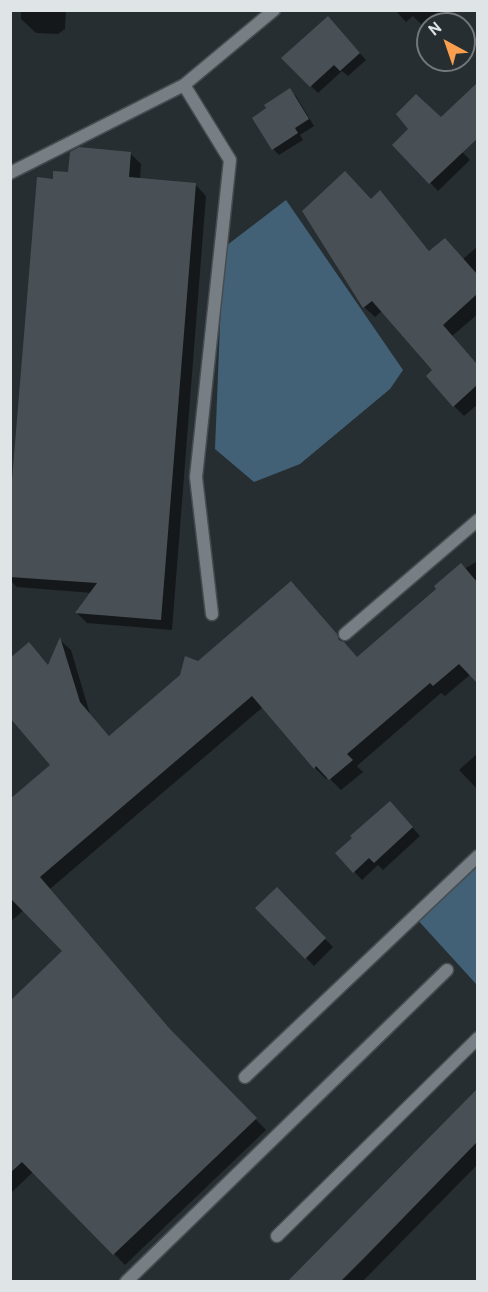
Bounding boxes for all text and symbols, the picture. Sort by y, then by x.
north arrow [416,12,476,72]
text: N [425,18,447,41]

